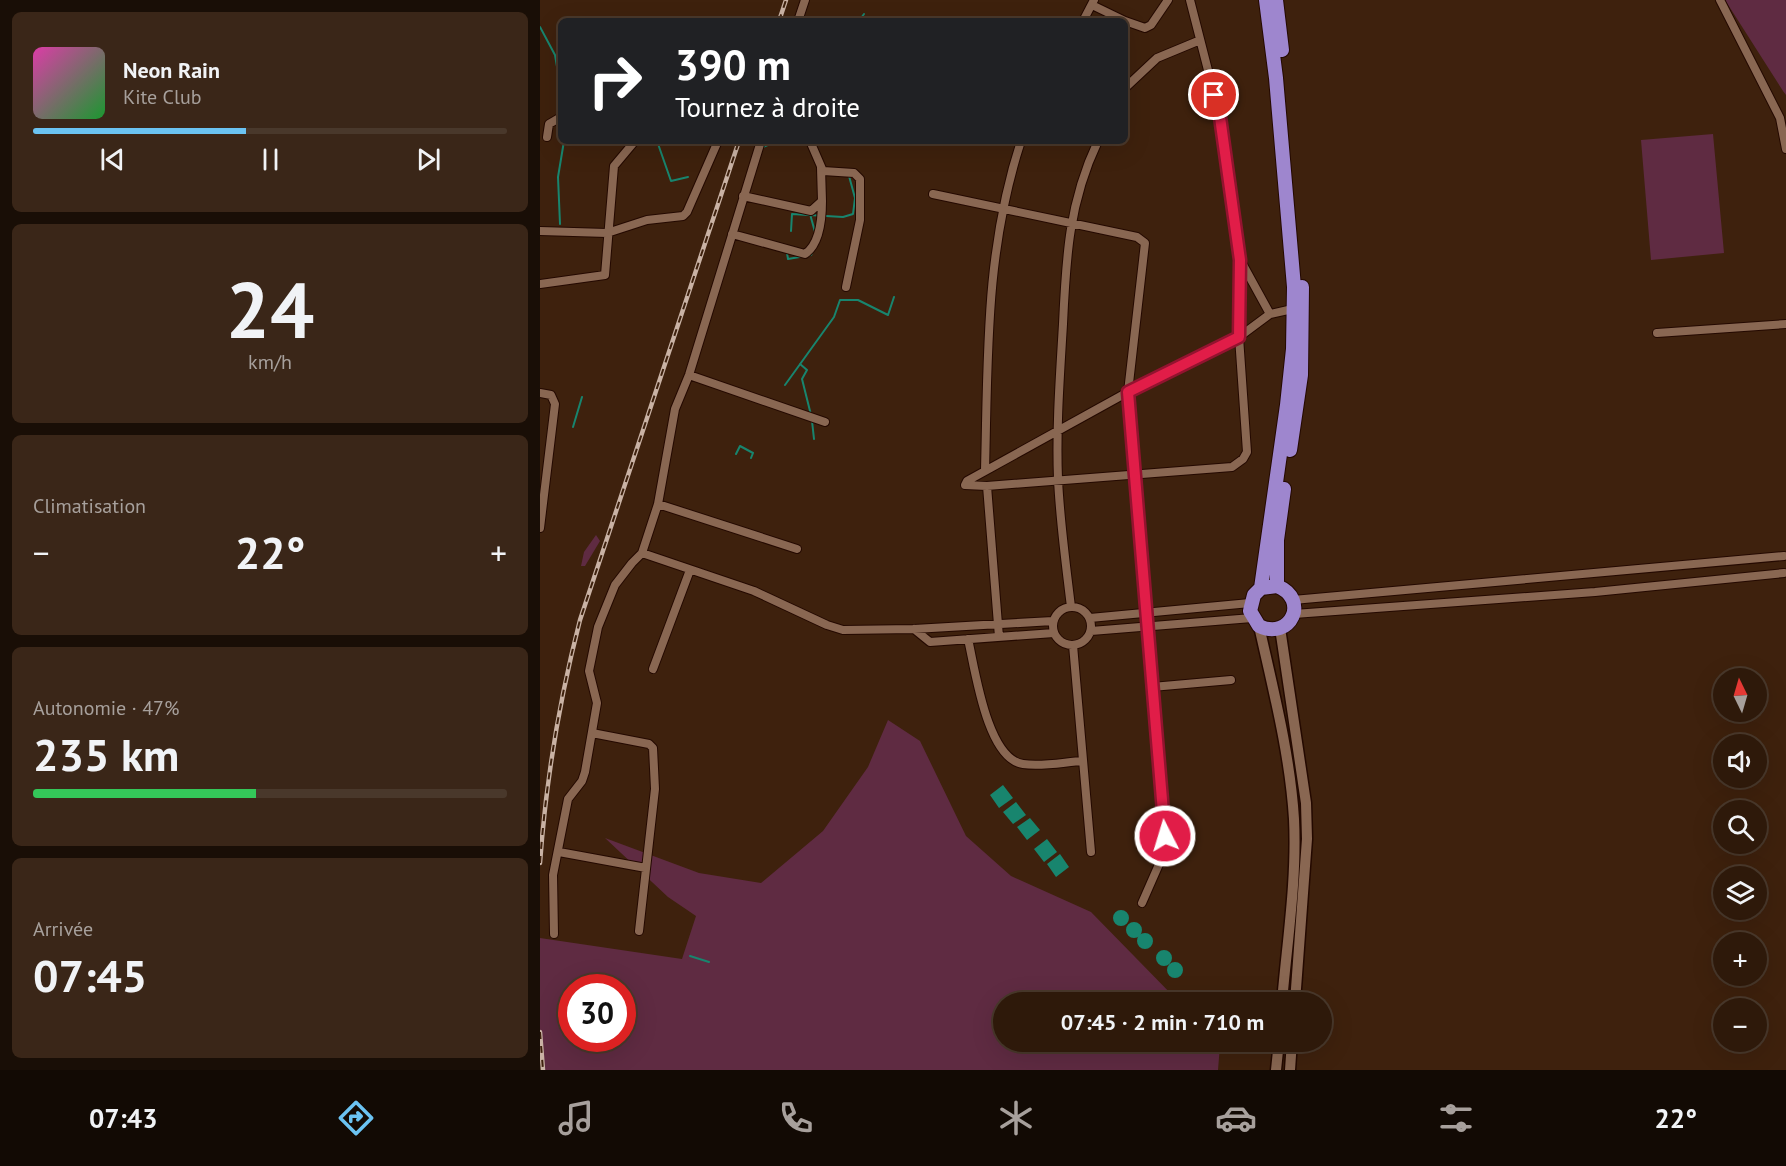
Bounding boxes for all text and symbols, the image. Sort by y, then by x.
text: 390 m [675,37,791,92]
icon: right [576,42,654,120]
text: Neon Rain [123,56,220,84]
pin [1188,69,1239,120]
icon: arrive [1197,78,1230,111]
text: Kite Club [123,84,201,110]
text: Tournez à droite [675,90,860,124]
icon: previous [96,143,129,176]
icon: pause [254,143,287,176]
icon: next [412,143,445,176]
text: 24 [226,259,314,360]
text: km/h [248,349,292,375]
text: Climatisation [33,493,146,519]
text: 22° [235,523,305,581]
text: − [33,531,50,574]
text: + [490,531,507,574]
north arrow [1713,668,1767,722]
map controls [1713,668,1767,1052]
text: Autonomie · 47% [33,695,179,721]
text: 235 km [33,725,179,783]
button: sound [1713,734,1767,788]
button: search [1713,800,1767,854]
position arrow [1133,804,1197,868]
button: layers [1713,866,1767,920]
text: Arrivée [33,916,93,942]
button: + [1713,932,1767,986]
text: 07:45 [33,946,147,1004]
speed limit sign: 30 [558,974,636,1052]
button: − [1713,998,1767,1052]
text: 07:45 · 2 min · 710 m [1061,1008,1264,1036]
icon: directions [335,1097,377,1139]
icon: music [555,1097,597,1139]
icon: phone [775,1097,817,1139]
icon: climate [995,1097,1037,1139]
icon: car [1215,1097,1257,1139]
icon: filters [1435,1097,1477,1139]
text: 07:43 [89,1101,157,1135]
text: 22° [1655,1101,1697,1135]

